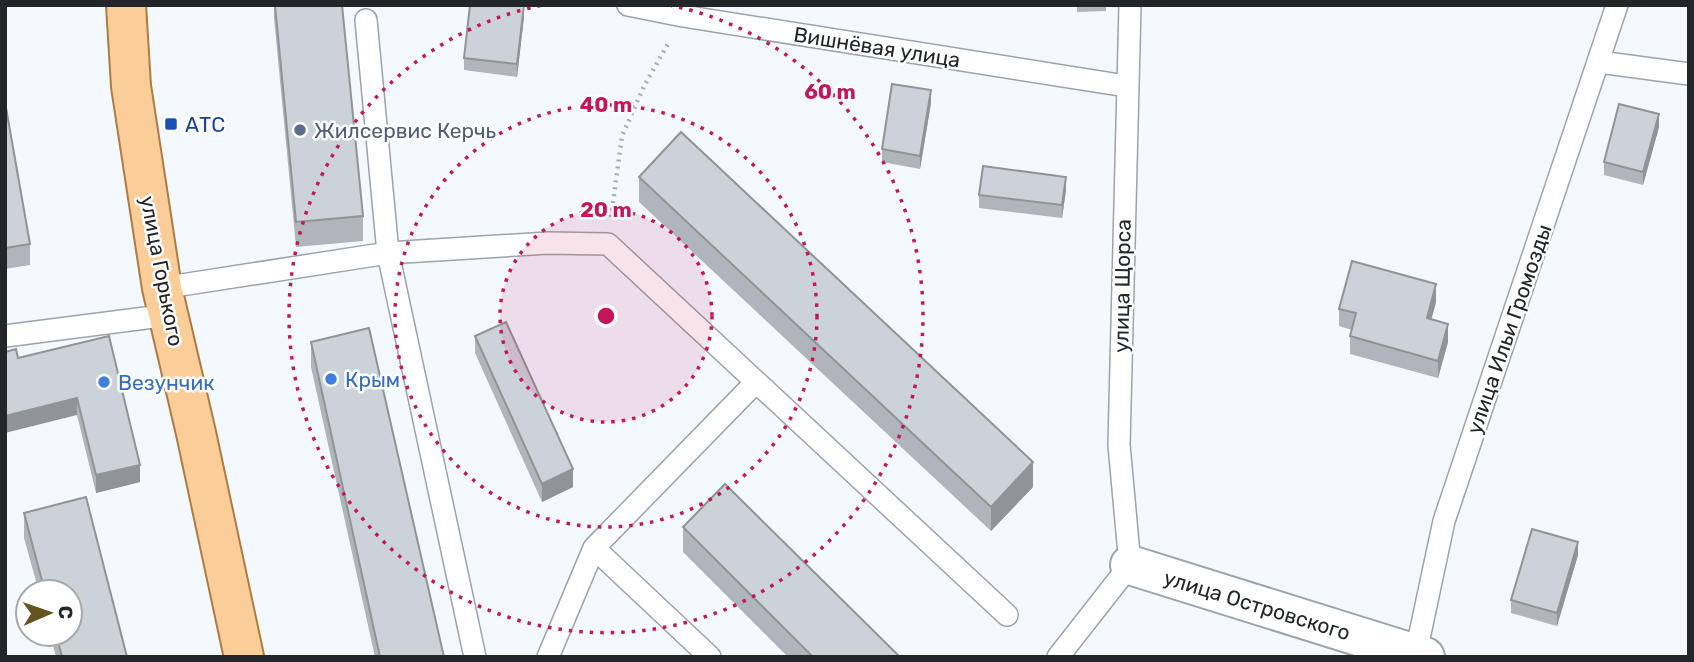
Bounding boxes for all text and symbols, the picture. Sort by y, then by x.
street label: Вишнёвая улица [792,21,962,73]
text: 60 m [804,79,856,104]
text: 40 m [580,92,632,117]
place label: АТС [185,112,225,137]
marker: АТС [163,116,179,132]
place label: Жилсервис Керчь [314,118,496,143]
marker: Жилсервис Керчь [292,122,308,138]
street label: улица Горького [135,194,189,348]
text: 20 m [580,197,632,222]
street label: улица Щорса [1108,219,1136,353]
street label: улица Ильи Громозды [1461,221,1557,437]
centre of rings [594,304,618,328]
place label: Крым [345,367,400,392]
place label: Везунчик [118,370,214,395]
marker: Крым [323,371,339,387]
marker: Везунчик [96,374,112,390]
street label: улица Островского [1161,565,1353,645]
north arrow [14,578,84,648]
text: С [54,605,77,619]

